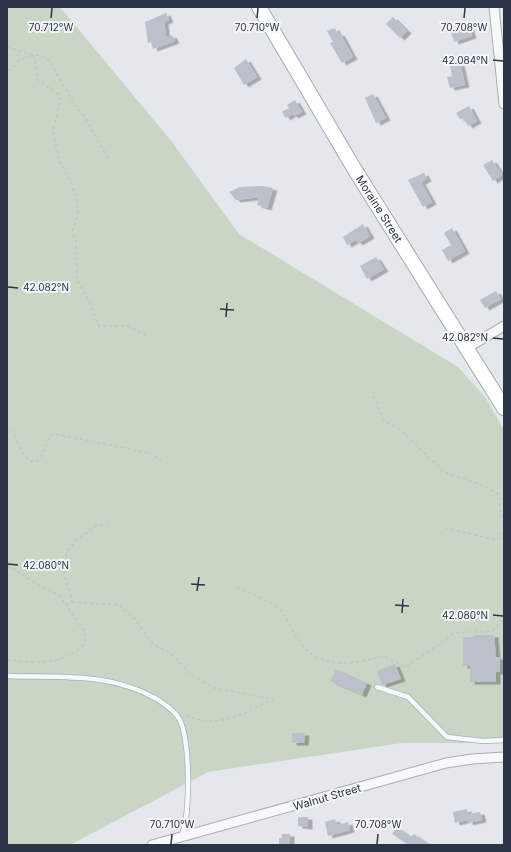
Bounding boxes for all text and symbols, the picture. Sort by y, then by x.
text: 70.712°W [29,21,73,33]
text: 70.710°W [235,21,280,33]
text: 70.708°W [441,21,487,33]
text: 42.084°N [442,54,488,66]
street label: Moraine Street [353,173,406,245]
text: 42.082°N [23,281,69,293]
text: 42.082°N [442,331,488,343]
text: 42.080°N [23,559,69,571]
text: 42.080°N [442,609,488,621]
street label: Walnut Street [291,781,363,813]
text: 70.710°W [150,818,195,830]
text: 70.708°W [355,818,401,830]

